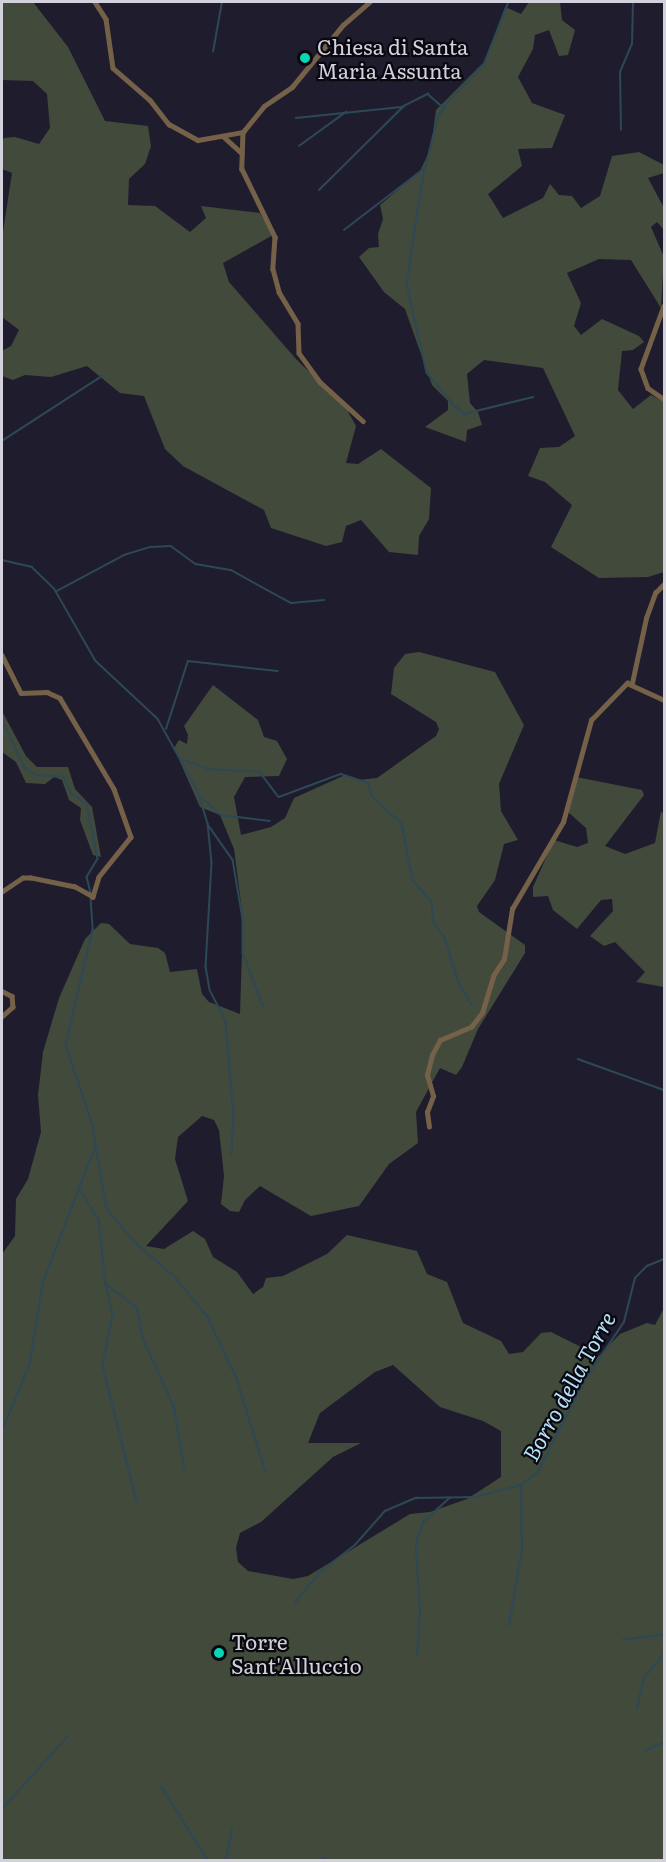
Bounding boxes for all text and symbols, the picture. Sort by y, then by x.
place label: Chiesa di Santa Maria Assunta [317,33,468,83]
marker: Chiesa di Santa Maria Assunta [298,51,312,65]
water label: Borro della Torre [516,1307,620,1465]
place label: Torre Sant'Alluccio [231,1628,362,1678]
marker: Torre Sant'Alluccio [212,1646,226,1660]

